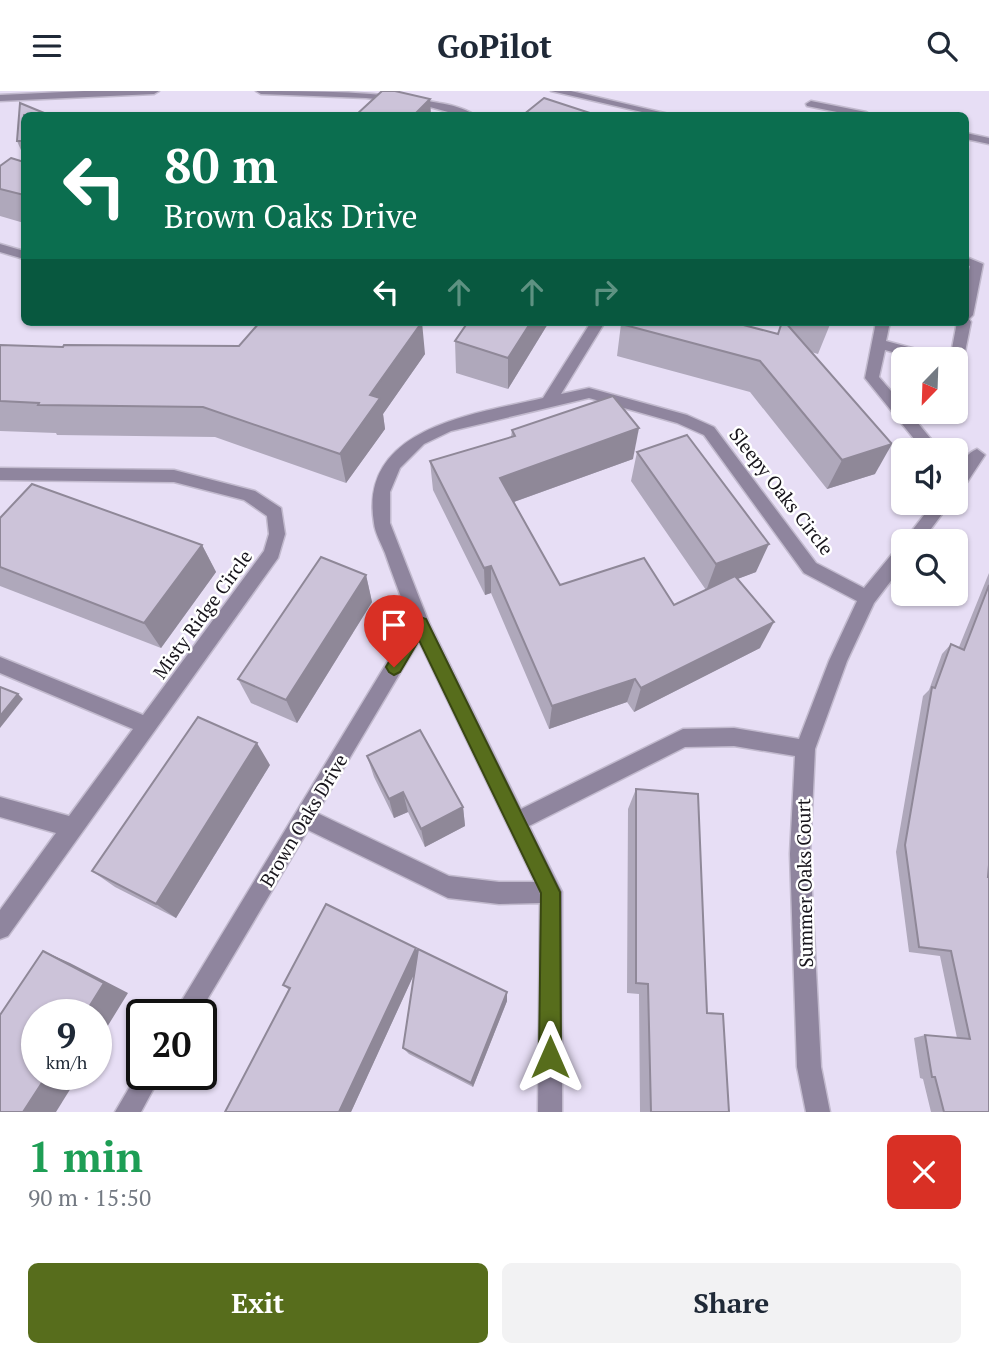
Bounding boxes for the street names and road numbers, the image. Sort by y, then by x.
street label: Sleepy Oaks Circle [724,422,840,560]
street label: Misty Ridge Circle [147,545,257,683]
street label: Brown Oaks Drive [253,749,353,891]
street label: Summer Oaks Court [790,798,818,968]

